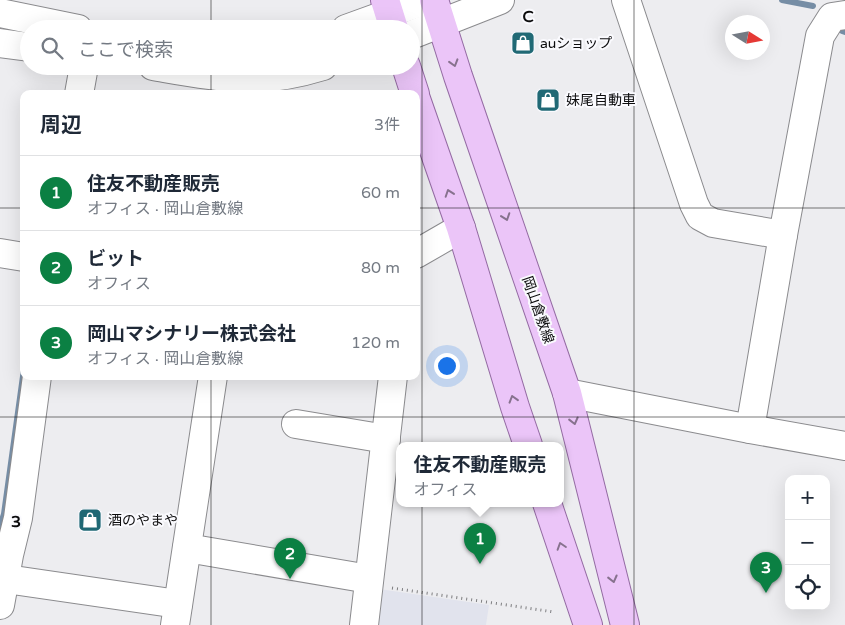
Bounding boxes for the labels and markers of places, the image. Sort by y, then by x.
shop icon: auショップ [510,30,536,56]
place label: auショップ [540,35,612,52]
shop icon: 妹尾自動車 [535,87,561,113]
place label: 妹尾自動車 [566,92,636,109]
shop icon: 酒のやまや [77,507,103,533]
place label: 酒のやまや [108,512,178,529]
pin: 1 [464,523,496,564]
pin: 2 [274,538,306,579]
pin: 3 [750,552,782,593]

